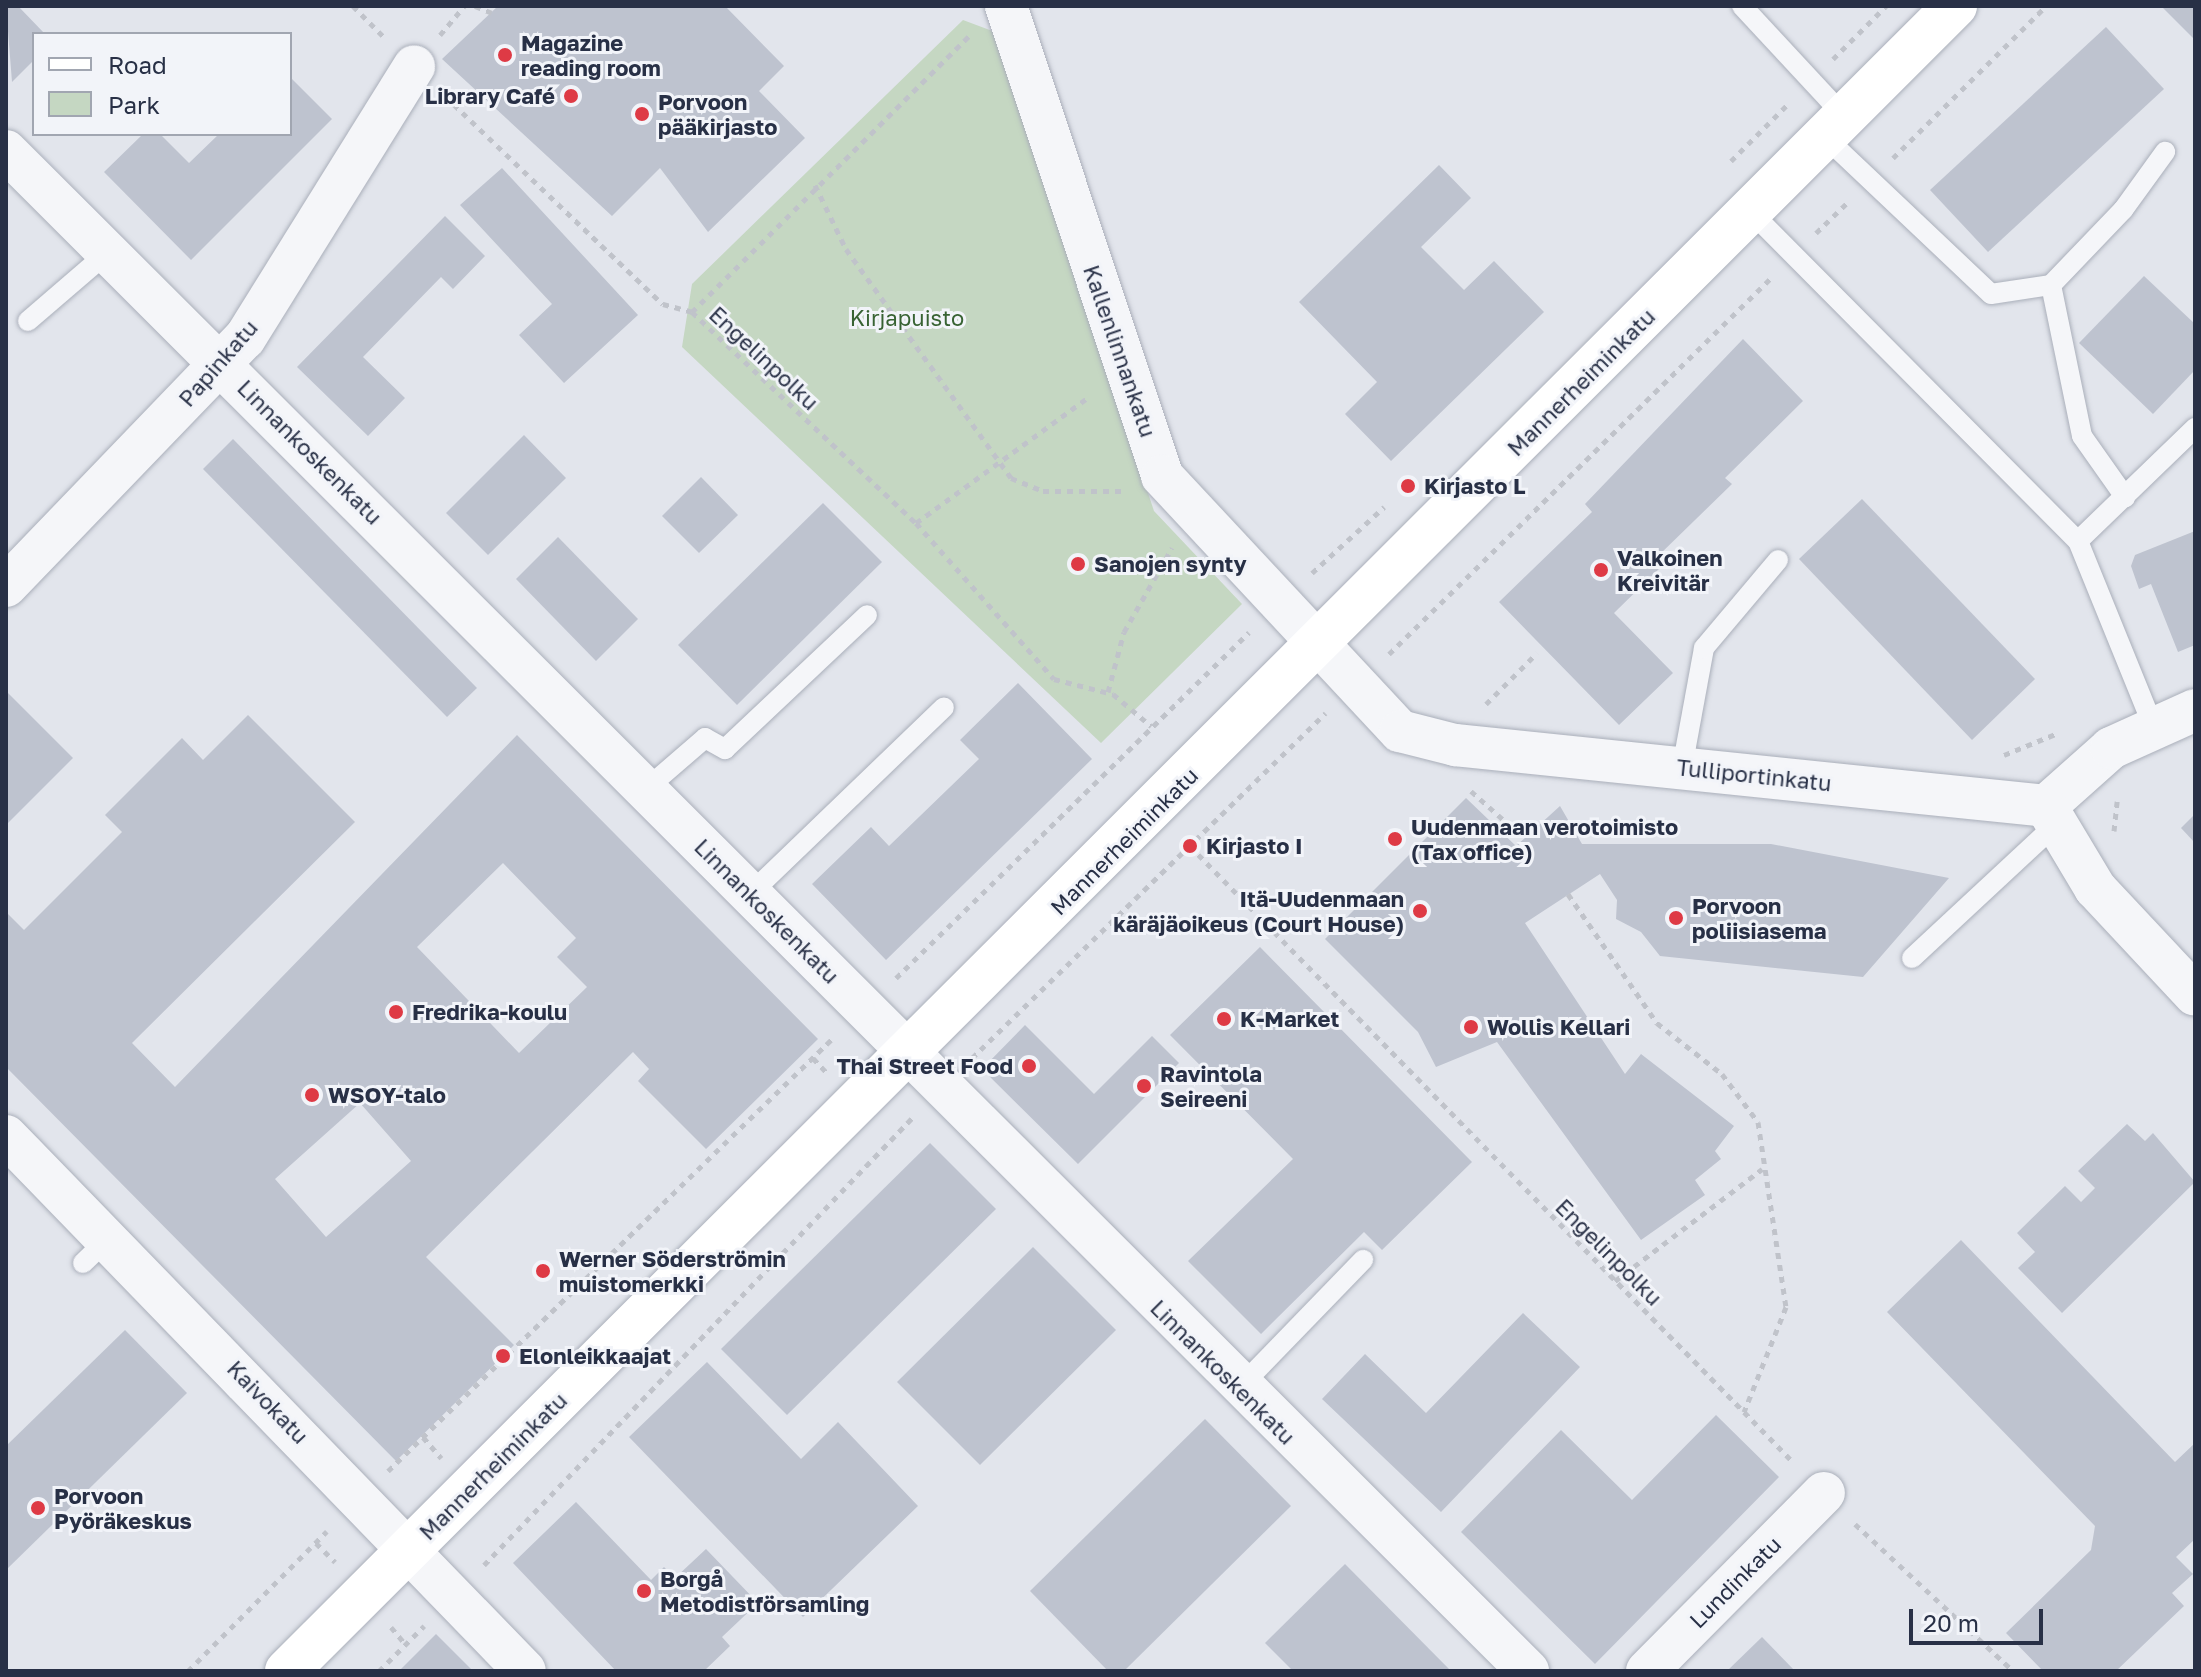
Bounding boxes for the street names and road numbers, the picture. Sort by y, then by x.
street label: Kallenlinnankatu [1078,262,1162,440]
street label: Engelinpolku [704,301,824,415]
street label: Mannerheiminkatu [1502,303,1660,461]
street label: Papinkatu [173,314,263,412]
street label: Linnankoskenkatu [232,374,388,530]
street label: Tulliportinkatu [1675,754,1833,796]
street label: Mannerheiminkatu [1045,762,1203,920]
street label: Linnankoskenkatu [689,833,845,989]
street label: Engelinpolku [1550,1193,1668,1311]
street label: Linnankoskenkatu [1145,1294,1301,1450]
street label: Kaivokatu [222,1355,314,1449]
street label: Mannerheiminkatu [414,1387,572,1545]
street label: Lundinkatu [1684,1531,1786,1633]

